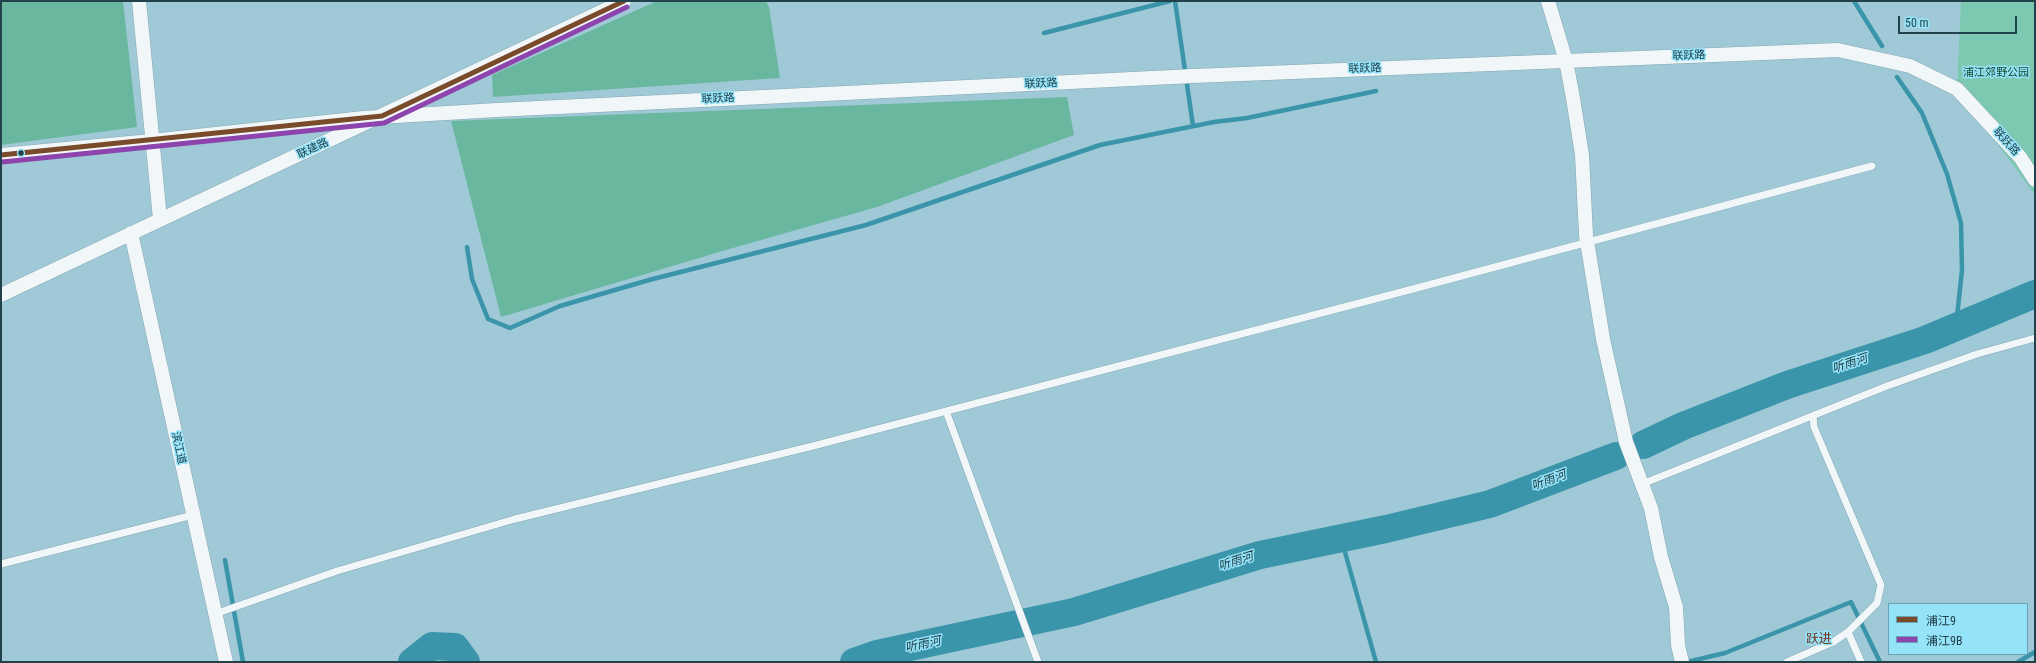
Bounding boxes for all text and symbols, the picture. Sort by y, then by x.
scale bar [1900,8,2019,34]
text: 50 m [1905,16,1929,30]
street label: 联跃路 [1672,49,1706,63]
street label: 联跃路 [1348,62,1382,76]
park label: 浦江郊野公园 [1963,66,2029,80]
street label: 联跃路 [1024,77,1058,91]
street label: 联跃路 [701,92,735,106]
street label: 联跃路 [1990,125,2022,159]
street label: 联建路 [295,136,331,162]
unlabelled marker [16,148,26,158]
water label: 听雨河 [1831,352,1869,376]
street label: 滨江道 [168,430,188,466]
water label: 听雨河 [1530,468,1568,494]
water label: 听雨河 [1217,550,1255,574]
legend [1888,603,2028,655]
text: 浦江9 [1926,614,1956,628]
district label: 跃进 [1806,632,1832,648]
water label: 听雨河 [904,634,942,656]
text: 浦江9B [1926,634,1962,648]

